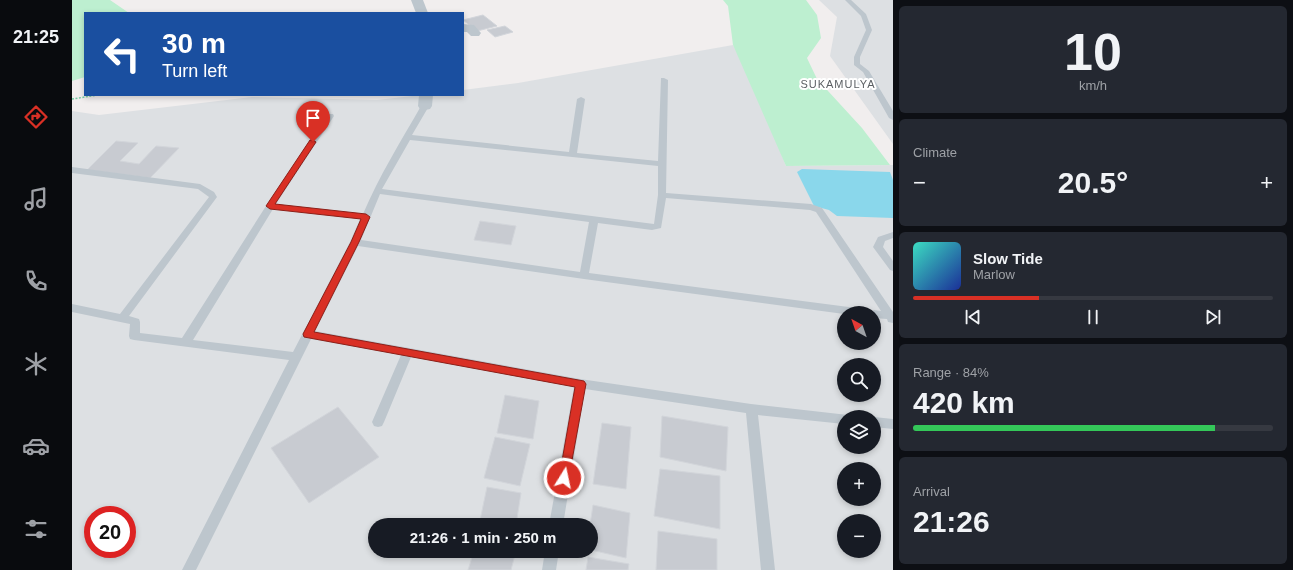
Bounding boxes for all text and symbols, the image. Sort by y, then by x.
text: 10 [1064,23,1122,81]
text: 21:25 [13,27,59,47]
icon: left [96,28,148,80]
text: 30 m [162,28,226,59]
text: Turn left [162,61,227,81]
district label: SUKAMULYA [800,78,876,90]
text: km/h [1079,78,1107,93]
pin [296,101,330,142]
icon: directions [22,103,50,131]
icon: arrive [302,107,324,129]
text: Climate [913,145,957,160]
text: 20.5° [1058,166,1128,199]
text: − [913,170,926,195]
text: + [1260,170,1273,195]
icon: music [22,185,50,213]
text: Slow Tide [973,250,1043,267]
icon: phone [22,267,50,295]
text: Marlow [973,267,1015,282]
north arrow [837,306,881,350]
map controls [837,306,881,558]
icon: previous [962,306,984,328]
icon: pause [1082,306,1104,328]
icon: next [1202,306,1224,328]
icon: climate [22,350,50,378]
button: search [837,358,881,402]
text: Range · 84% [913,365,989,380]
text: 420 km [913,386,1015,419]
button: layers [837,410,881,454]
icon: car [22,432,50,460]
position arrow [543,457,585,499]
button: + [837,462,881,506]
text: Arrival [913,484,950,499]
text: 21:26 [913,505,990,538]
speed limit sign: 20 [84,506,136,558]
button: − [837,514,881,558]
icon: filters [22,515,50,543]
text: 21:26 · 1 min · 250 m [410,529,556,546]

